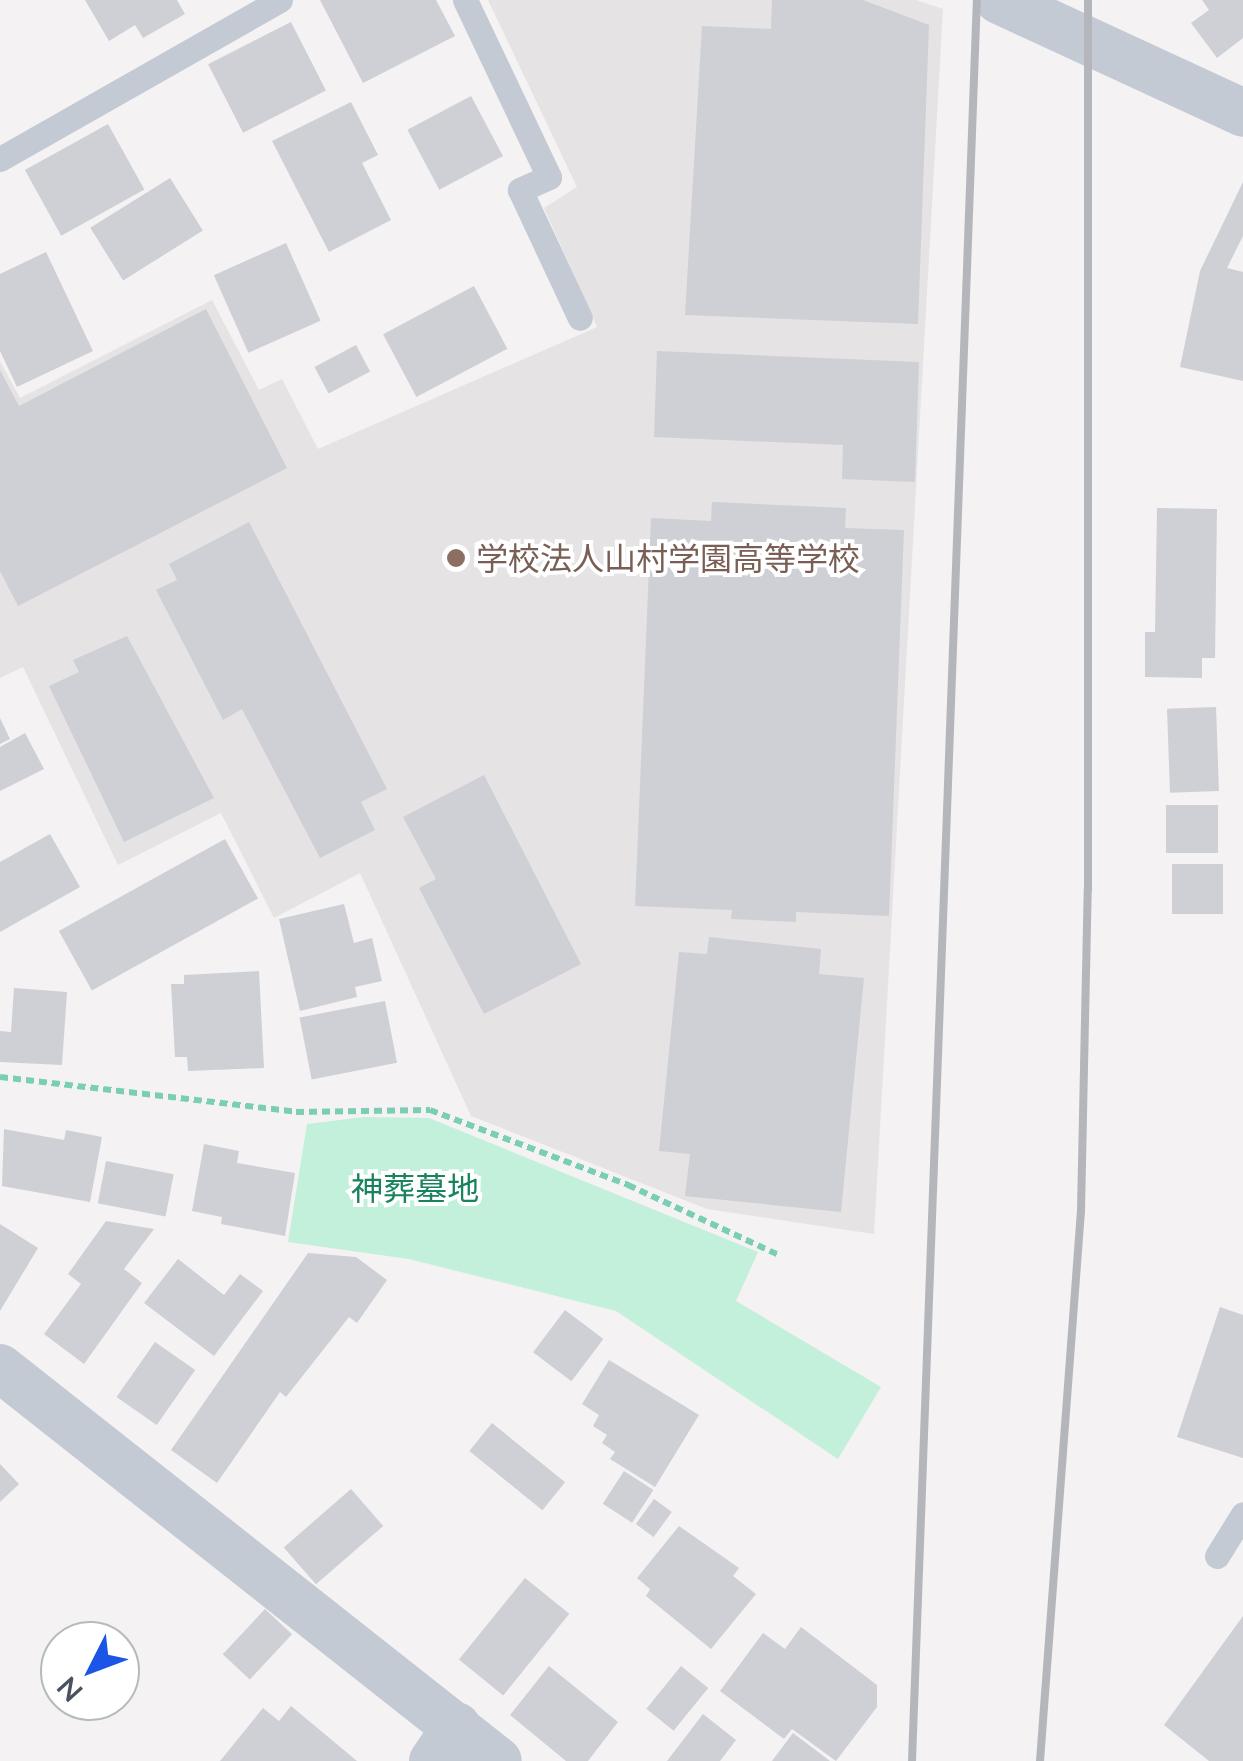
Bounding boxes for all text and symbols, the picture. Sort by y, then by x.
place label: 学校法人山村学園高等学校 [476,539,860,577]
marker: 学校法人山村学園高等学校 [445,547,467,569]
park label: 神葬墓地 [351,1169,479,1207]
north arrow [40,1621,140,1721]
text: N [49,1670,89,1709]

